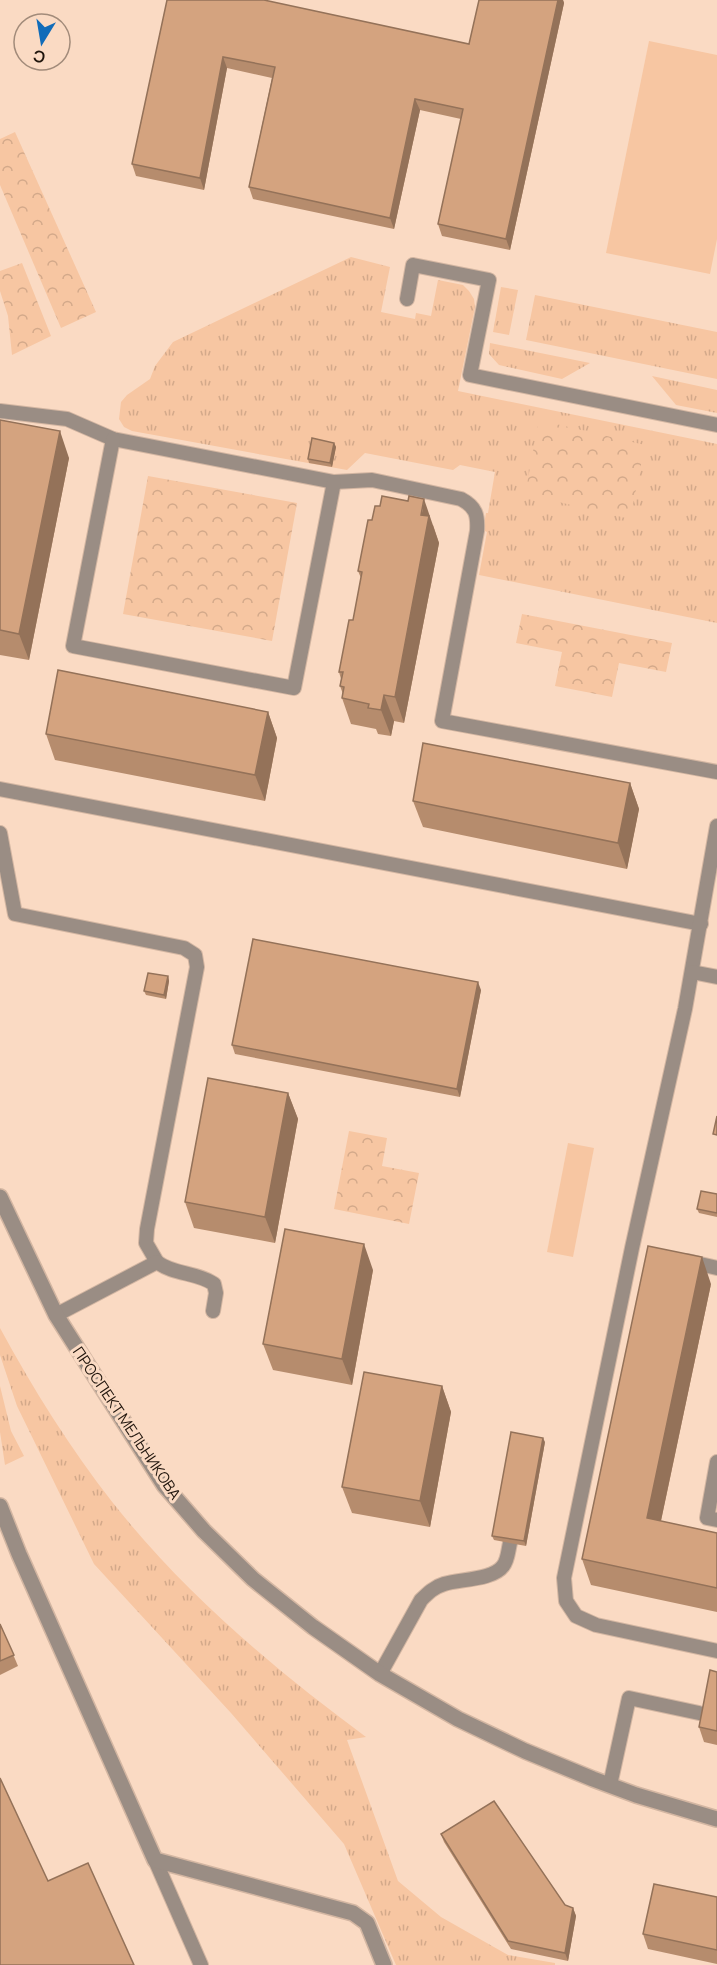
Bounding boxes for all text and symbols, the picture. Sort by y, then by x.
north arrow [12,12,72,72]
text: С [31,45,47,69]
street label: ПРОСПЕКТ МЕЛЬНИКОВА [68,1343,186,1504]

